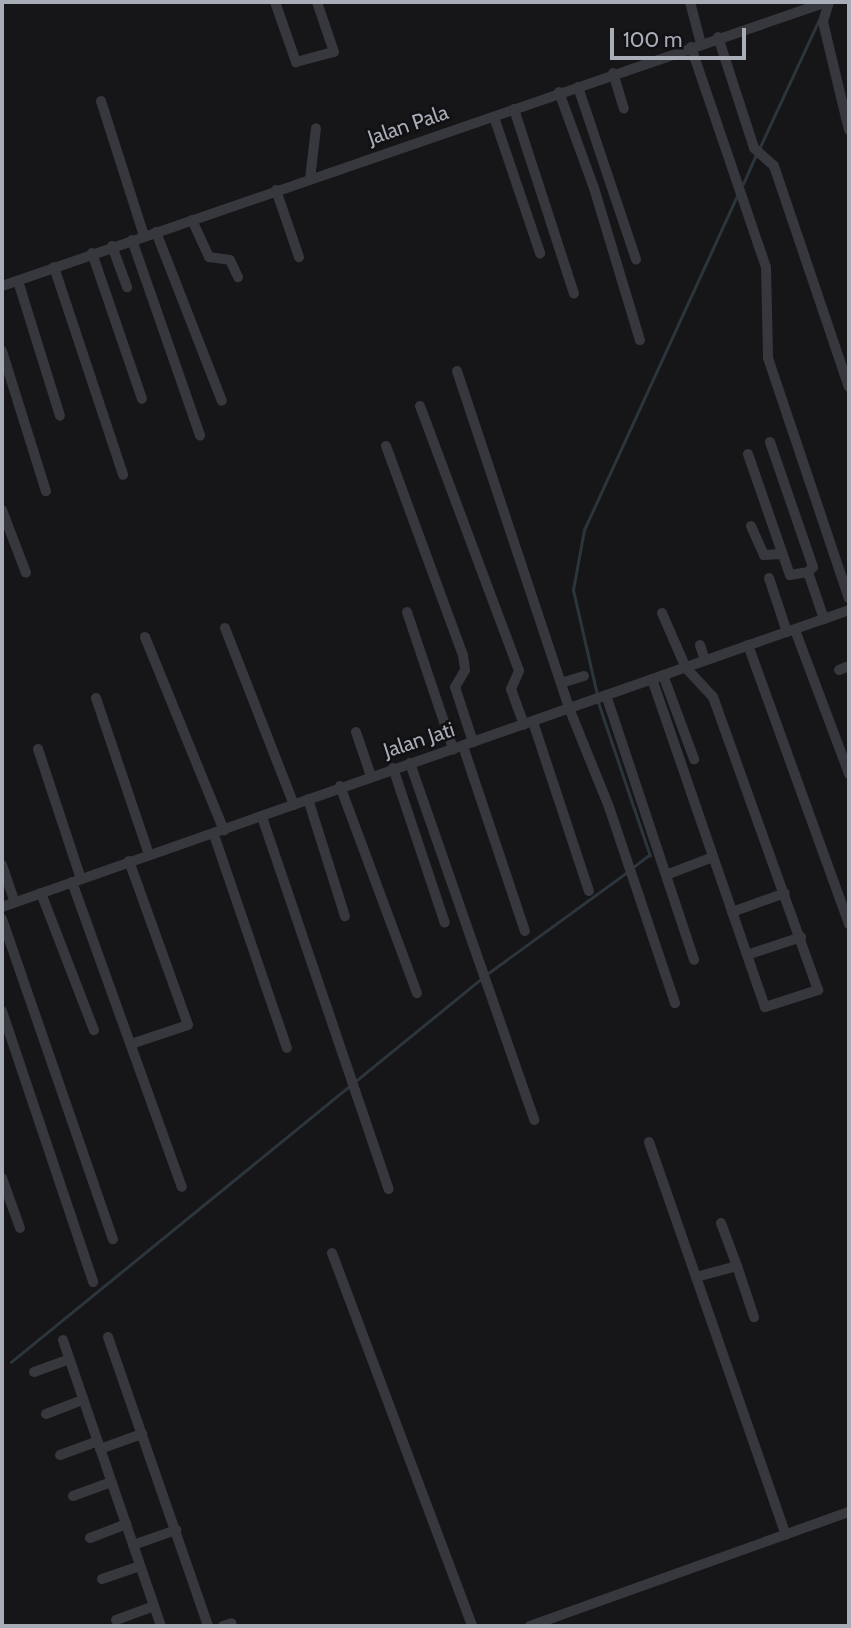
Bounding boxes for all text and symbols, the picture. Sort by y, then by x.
scale bar [613,14,750,58]
text: 100 m [623,27,682,52]
street label: Jalan Pala [364,99,452,151]
street label: Jalan Jati [380,717,458,763]

